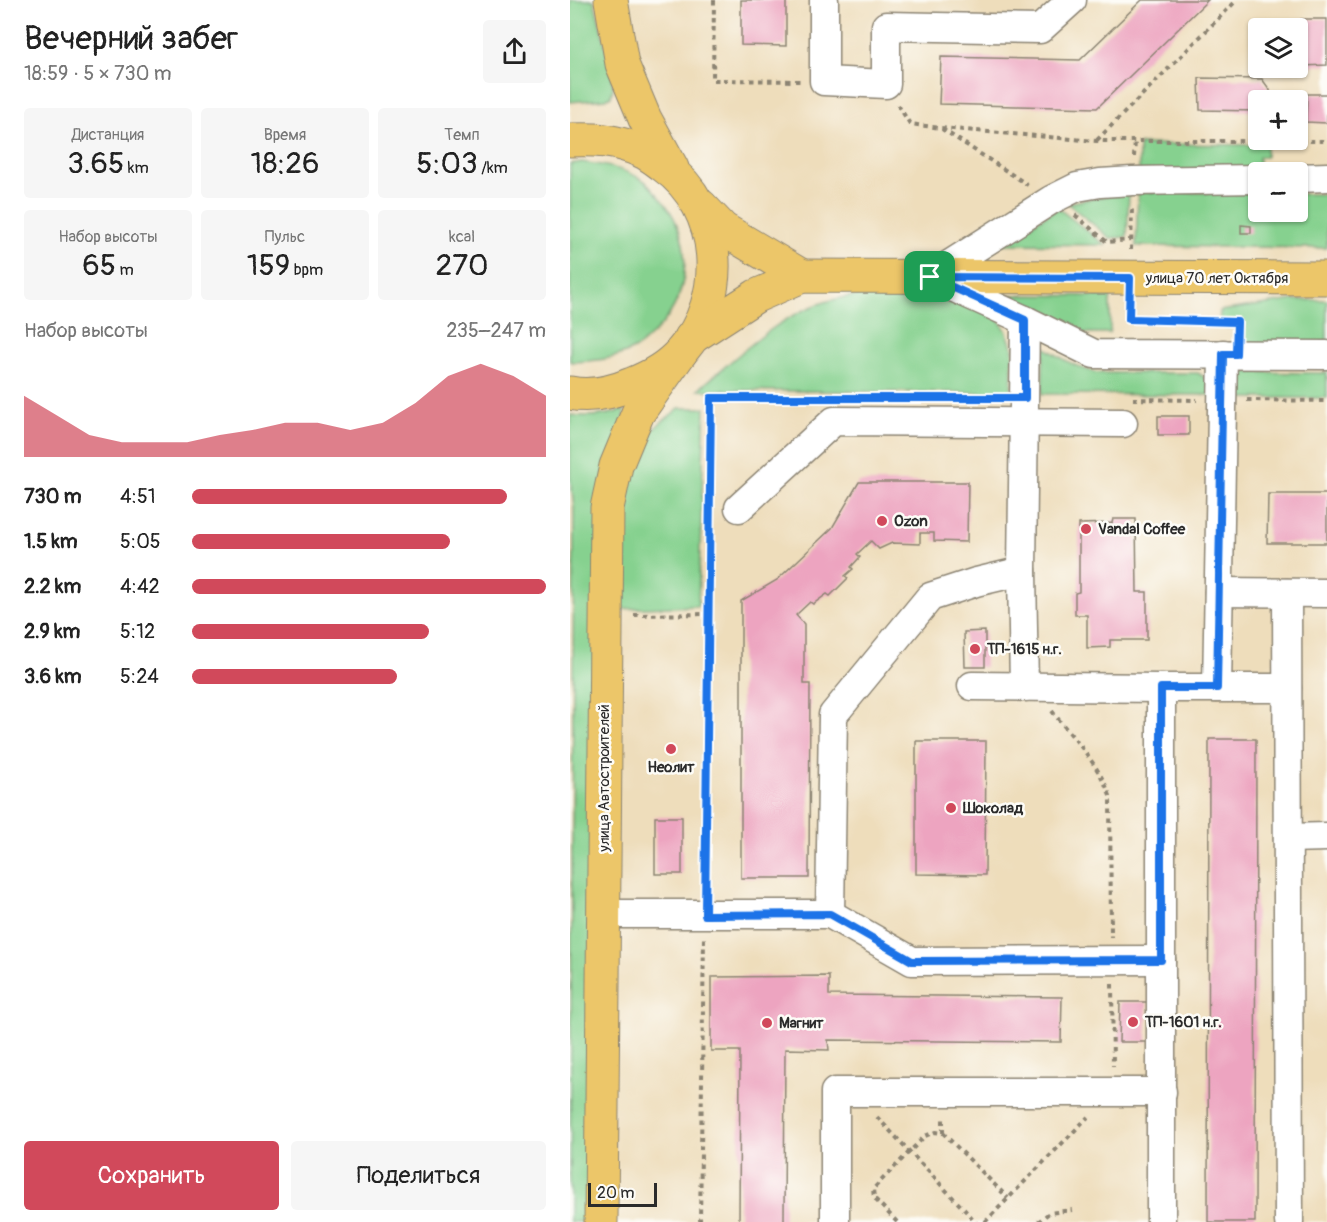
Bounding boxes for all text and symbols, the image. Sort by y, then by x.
text: Вечерний забег [24,18,238,59]
map controls [1248,18,1308,222]
button: layers [1248,18,1308,78]
button: share [483,20,546,83]
text: 18:59 · 5 × 730 m [24,61,172,86]
button: + [1248,90,1308,150]
text: Дистанция [72,125,144,145]
text: Время [264,125,306,145]
text: Темп [444,125,480,145]
text: 3.65 [67,145,124,182]
text: 18:26 [250,145,320,182]
text: 5:03 [416,145,478,182]
text: km [124,158,149,178]
text: /km [478,158,508,178]
button: − [1248,162,1308,222]
text: Набор высоты [58,227,158,247]
text: Пульс [265,227,305,247]
text: kcal [449,227,475,247]
text: 65 [82,247,116,284]
text: 159 [247,247,290,284]
text: 270 [435,247,489,284]
pin [904,251,955,302]
text: m [116,260,134,280]
text: bpm [290,260,323,280]
icon: arrive [913,260,946,293]
street label: улица 70 лет Октября [1145,269,1288,288]
text: Набор высоты [24,318,148,343]
text: 235–247 m [446,318,546,343]
text: 730 m [24,484,82,509]
text: 4:51 [120,484,156,509]
place label: Ozon [894,512,928,531]
marker: Ozon [875,514,889,528]
place label: Vandal Coffee [1098,520,1186,539]
marker: Vandal Coffee [1079,522,1093,536]
text: 1.5 km [24,529,77,554]
text: 5:05 [120,529,161,554]
text: 2.2 km [24,574,81,599]
text: 4:42 [120,574,160,599]
text: 2.9 km [24,619,80,644]
text: 5:12 [120,619,155,644]
place label: ТП-1615 н.г. [986,640,1062,659]
marker: ТП-1615 н.г. [968,642,982,656]
text: 3.6 km [24,664,82,689]
text: 5:24 [120,664,159,689]
street label: улица Автостроителей [595,704,614,853]
marker: Неолит [664,742,678,756]
place label: Неолит [647,758,695,777]
place label: Шоколад [962,799,1024,818]
marker: Шоколад [944,801,958,815]
place label: ТП-1601 н.г. [1144,1013,1222,1032]
place label: Магнит [779,1014,824,1033]
marker: ТП-1601 н.г. [1126,1015,1140,1029]
marker: Магнит [760,1016,774,1030]
button: Сохранить [24,1141,279,1210]
button: Поделиться [291,1141,546,1210]
scale bar [588,1180,657,1208]
text: 20 m [597,1183,635,1203]

